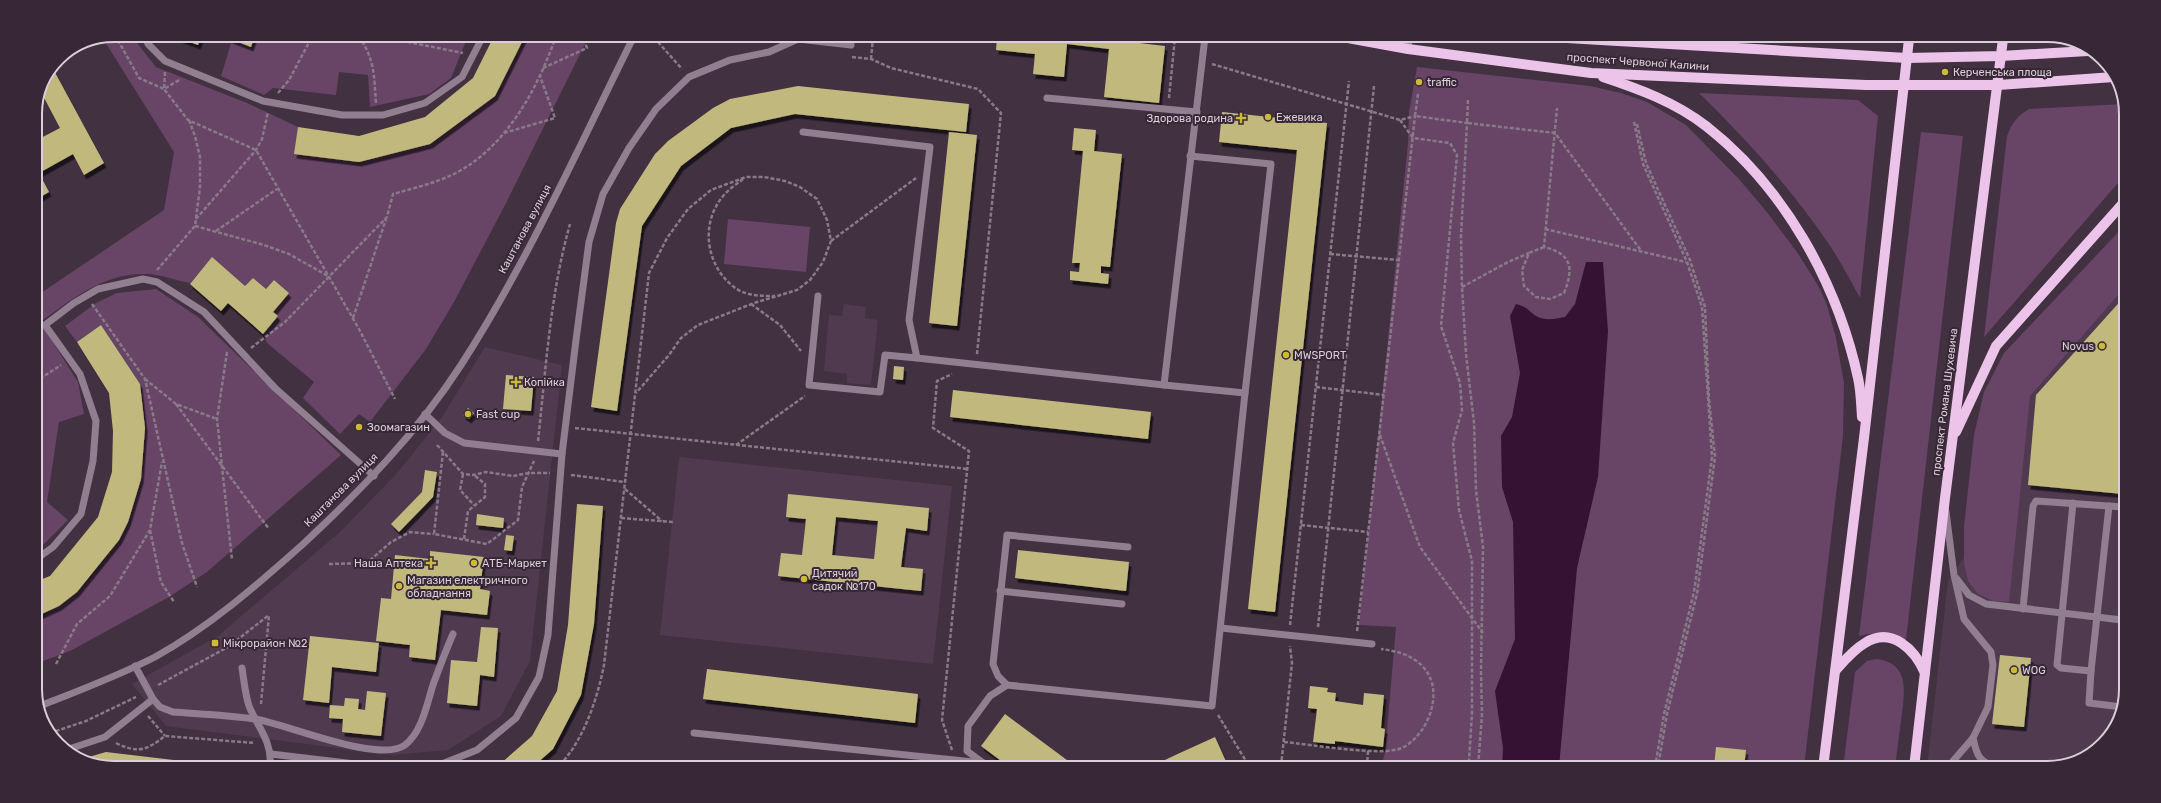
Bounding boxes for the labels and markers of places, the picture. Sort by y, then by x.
place label: Керченська площа [1953,66,2052,79]
marker: Керченська площа [1940,67,1950,77]
place label: traffic [1427,76,1457,89]
marker: traffic [1414,77,1424,87]
place label: Ежевика [1276,111,1322,124]
place label: Здорова родина [1147,112,1233,125]
marker: Ежевика [1263,112,1273,122]
marker: Здорова родина [1236,113,1246,123]
place label: Novus [2062,340,2094,353]
marker: Novus [2097,341,2107,351]
place label: MWSPORT [1294,349,1347,362]
marker: MWSPORT [1281,350,1291,360]
place label: Копійка [524,376,565,389]
marker: Копійка [511,377,521,387]
place label: Fast cup [476,408,520,421]
marker: Fast cup [463,409,473,419]
place label: Зоомагазин [367,421,430,434]
marker: Зоомагазин [354,422,364,432]
place label: Наша Аптека [354,557,423,570]
place label: АТБ-Маркет [482,557,547,570]
marker: Наша Аптека [426,558,436,568]
marker: АТБ-Маркет [469,558,479,568]
place label: Дитячий садок №170 [812,567,876,593]
place label: Магазин електричного обладнання [407,574,528,600]
marker: Дитячий садок №170 [799,574,809,584]
marker: Магазин електричного обладнання [394,581,404,591]
place label: Мікрорайон №2 [223,637,307,650]
marker: Мікрорайон №2 [210,638,220,648]
place label: WOG [2022,664,2046,677]
marker: WOG [2009,665,2019,675]

